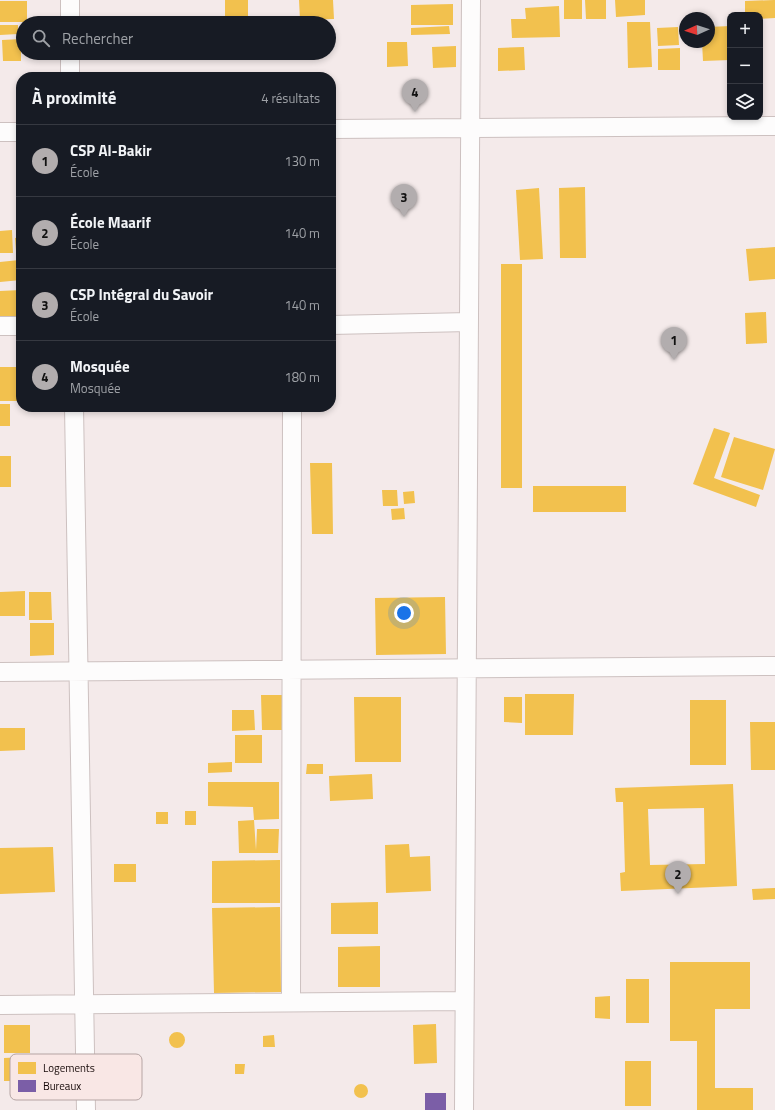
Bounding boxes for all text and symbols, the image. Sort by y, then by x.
north arrow [679,12,715,48]
map controls [727,12,763,120]
button: + [727,12,763,48]
search box [16,16,336,60]
icon: search [30,27,52,49]
text: Rechercher [62,27,133,50]
button: − [727,48,763,84]
pin: 4 [402,79,428,112]
button: layers [727,84,763,120]
text: À proximité [32,85,116,111]
text: 4 résultats [261,88,320,108]
text: CSP Al-Bakir [70,139,152,162]
text: 1 [41,151,49,171]
text: 130 m [284,151,320,171]
text: École [70,162,99,182]
pin: 3 [391,184,417,217]
text: École Maarif [70,211,151,234]
text: 2 [41,223,49,243]
text: 140 m [284,223,320,243]
text: École [70,234,99,254]
text: CSP Intégral du Savoir [70,283,213,306]
text: 3 [41,295,49,315]
text: 140 m [284,295,320,315]
text: École [70,306,99,326]
pin: 1 [661,327,687,360]
text: Mosquée [70,355,130,378]
text: 4 [41,367,49,387]
text: 180 m [284,367,320,387]
text: Mosquée [70,378,121,398]
your location [394,603,414,623]
pin: 2 [665,861,691,894]
legend [10,1054,142,1100]
text: Logements [43,1060,95,1076]
text: Bureaux [43,1078,81,1094]

